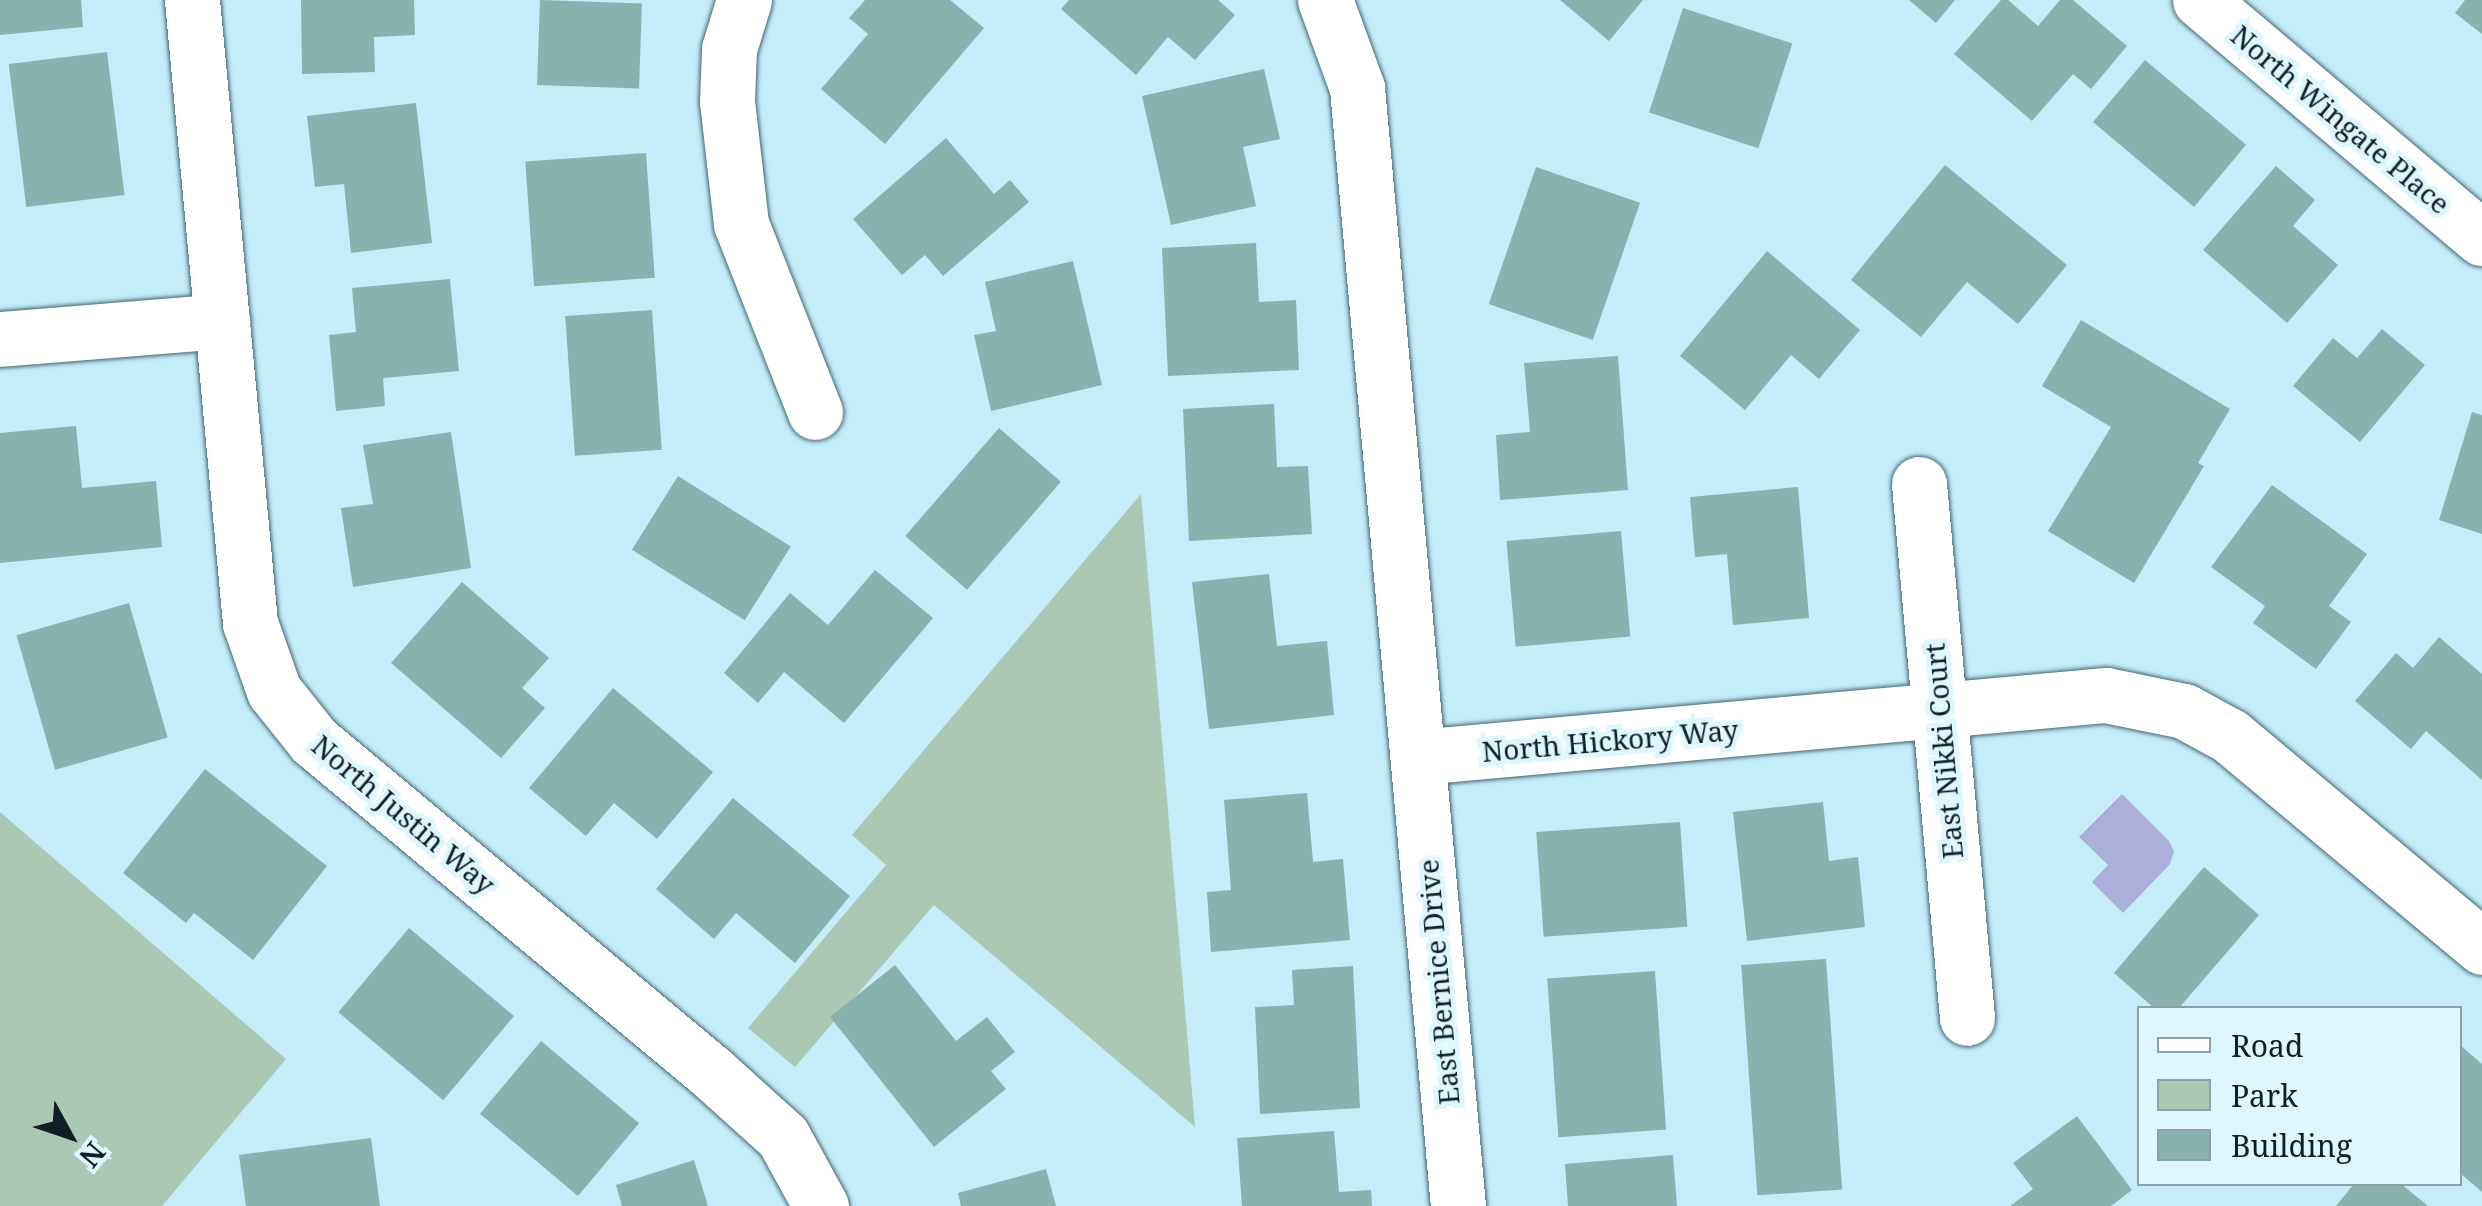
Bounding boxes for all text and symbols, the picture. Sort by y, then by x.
street label: North Wingate Place [2225,18,2457,220]
street label: East Nikki Court [1917,642,1969,860]
street label: North Hickory Way [1480,712,1740,768]
street label: North Justin Way [306,728,502,900]
street label: East Bernice Drive [1411,858,1465,1106]
legend [2137,1006,2462,1186]
text: Road [2231,1025,2303,1066]
text: Park [2231,1075,2298,1116]
north arrow [20,1086,120,1186]
text: Building [2231,1125,2352,1166]
text: N [71,1135,115,1176]

